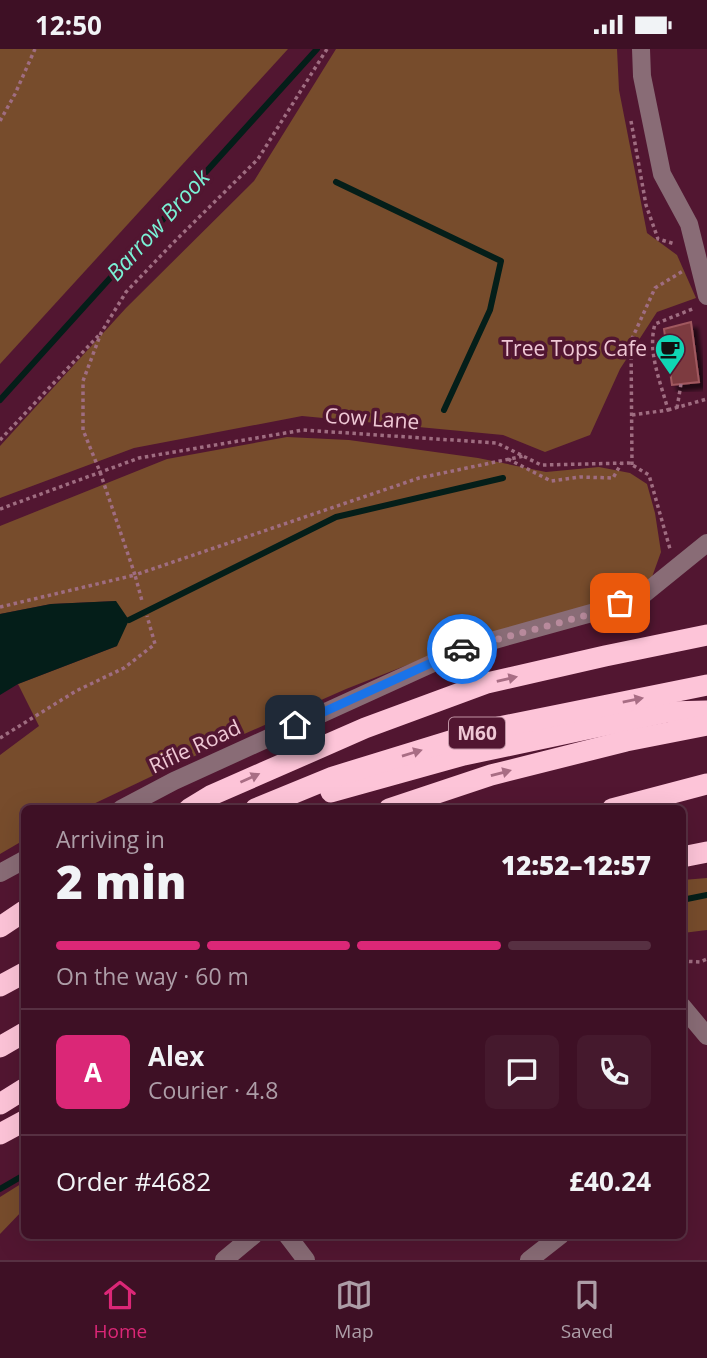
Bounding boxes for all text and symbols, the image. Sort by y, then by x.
text: 12:50 [35,7,102,43]
water label: Barrow Brook [98,161,217,287]
cafe icon: Tree Tops Cafe [653,332,687,376]
place label: Tree Tops Cafe [502,334,647,362]
street label: Cow Lane [324,401,420,435]
pin [590,573,650,633]
icon: bag [601,584,639,622]
courier [427,614,497,684]
icon: car [443,630,481,668]
one-way arrow [496,673,518,684]
one-way arrow [622,694,644,705]
pin [265,695,325,755]
icon: home [276,706,314,744]
street label: Rifle Road [144,713,245,779]
road number: M60 [449,717,505,748]
one-way arrow [401,747,422,757]
one-way arrow [490,767,512,778]
one-way arrow [240,772,260,784]
text: Arriving in [56,823,165,855]
text: 12:52–12:57 [501,847,651,883]
text: 2 min [56,850,187,912]
text: On the way · 60 m [56,960,249,992]
button: chat [485,1035,559,1109]
button: phone [577,1035,651,1109]
text: Alex [148,1038,204,1074]
text: A [84,1054,102,1090]
text: Courier · 4.8 [148,1074,278,1106]
text: Order #4682 [56,1163,211,1199]
text: £40.24 [569,1163,651,1199]
tab: Home [94,1276,147,1344]
tab: Map [334,1276,374,1344]
tab: Saved [561,1276,613,1344]

